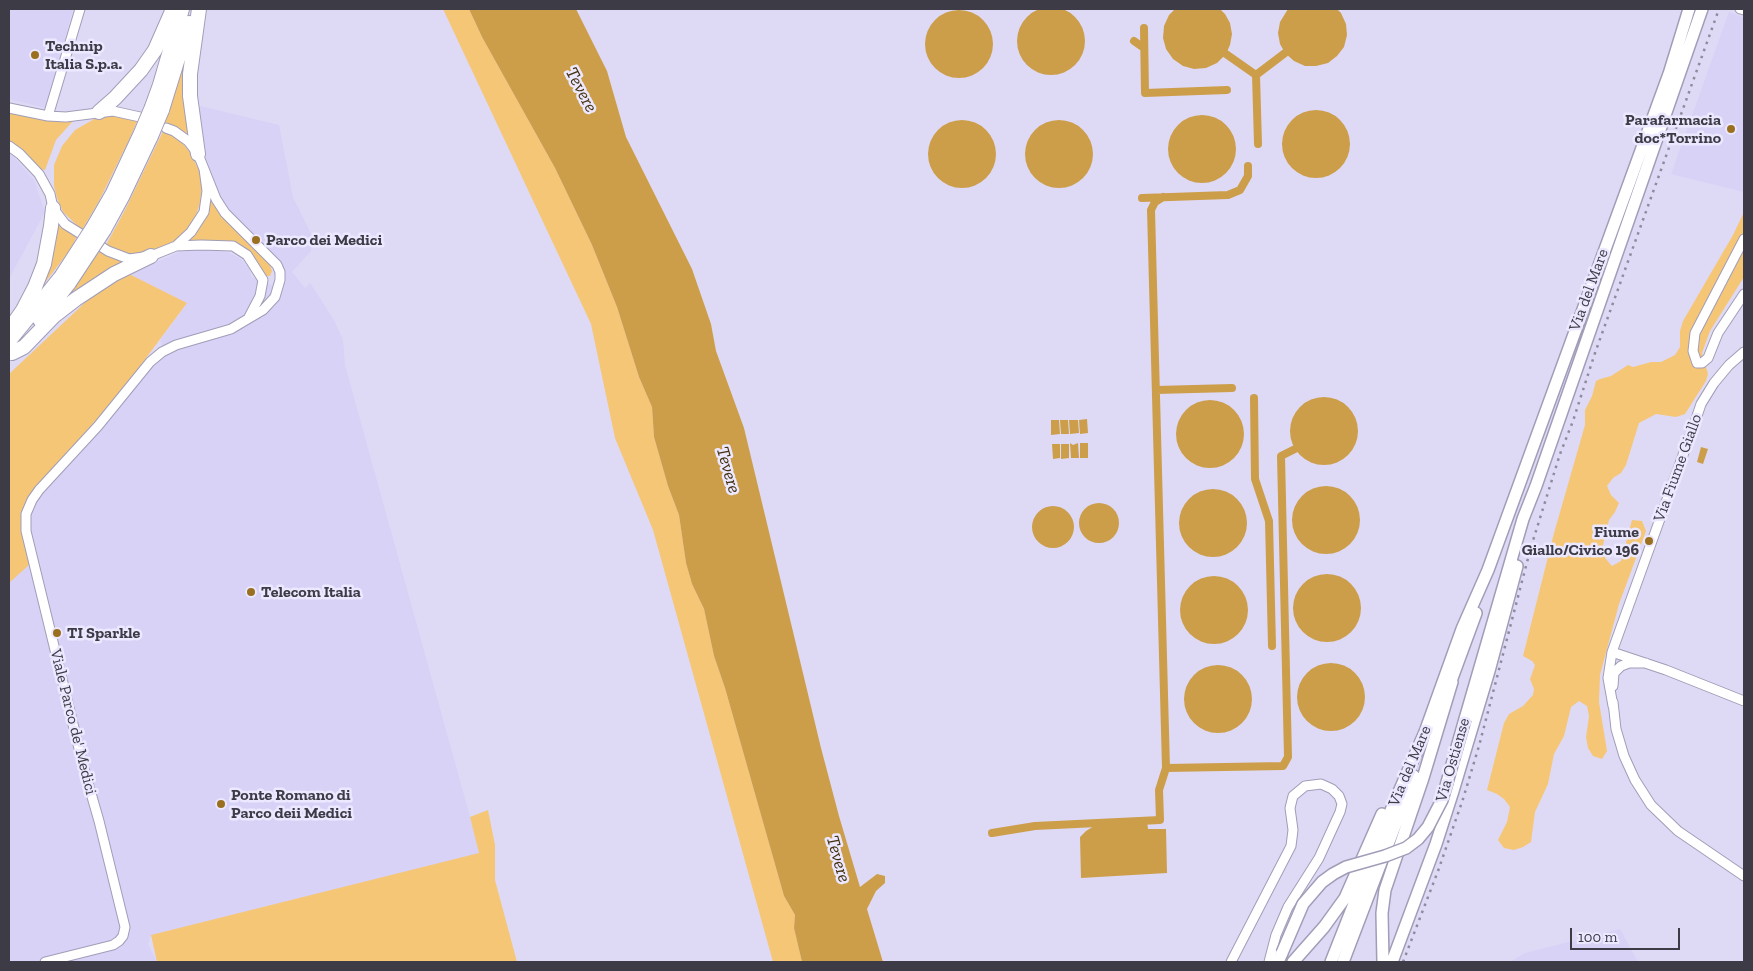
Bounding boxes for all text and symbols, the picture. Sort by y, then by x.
place label: Technip Italia S.p.a. [45,36,122,74]
marker: Technip Italia S.p.a. [29,49,41,61]
water label: Tevere [560,64,602,116]
place label: Parafarmacia doc*Torrino [1625,110,1721,148]
marker: Parafarmacia doc*Torrino [1725,123,1737,135]
place label: Parco dei Medici [266,230,382,250]
marker: Parco dei Medici [250,234,262,246]
street label: Via del Mare [1565,246,1613,334]
street label: Via Fiume Giallo [1650,412,1706,524]
water label: Tevere [711,444,745,496]
place label: Fiume Giallo/Civico 196 [1522,522,1639,560]
marker: Fiume Giallo/Civico 196 [1643,535,1655,547]
place label: Telecom Italia [261,582,361,602]
marker: Telecom Italia [245,586,257,598]
place label: TI Sparkle [67,623,140,643]
marker: TI Sparkle [51,627,63,639]
street label: Viale Parco de' Medici [46,647,100,797]
street label: Via Ostiense [1432,716,1474,804]
street label: Via del Mare [1384,723,1436,809]
place label: Ponte Romano di Parco deii Medici [231,785,352,823]
marker: Ponte Romano di Parco deii Medici [215,798,227,810]
water label: Tevere [821,833,855,885]
scale bar [1573,918,1683,950]
text: 100 m [1578,928,1617,946]

